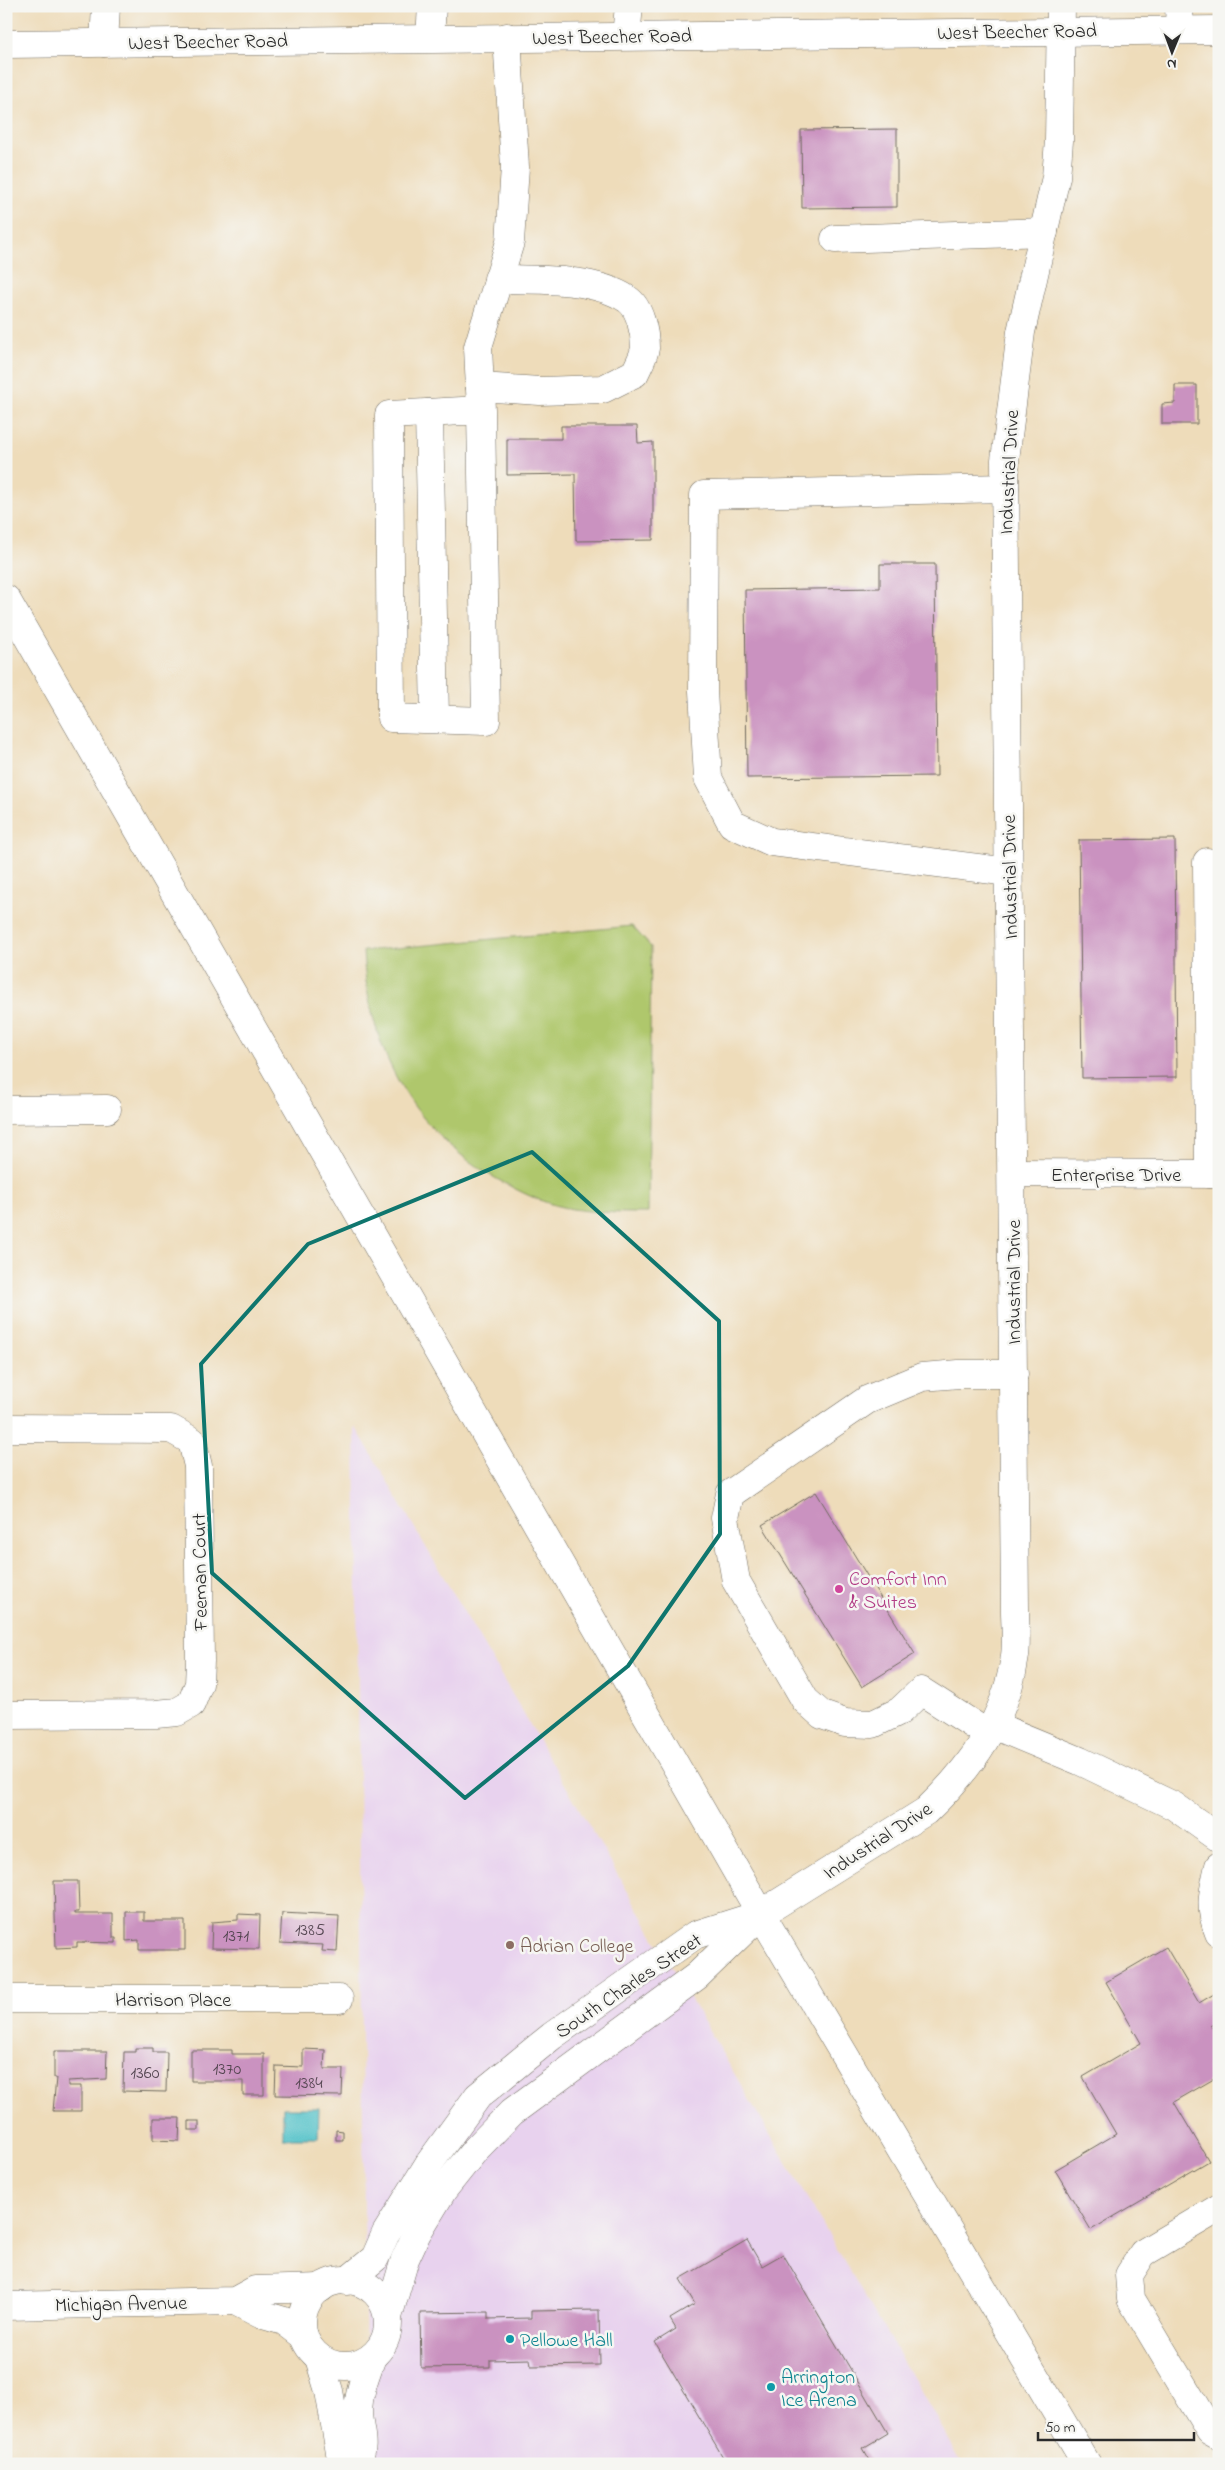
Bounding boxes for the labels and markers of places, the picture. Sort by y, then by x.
place label: Comfort Inn & Suites [849,1566,947,1618]
marker: Comfort Inn & Suites [833,1583,845,1595]
place label: Adrian College [520,1933,633,1963]
marker: Adrian College [504,1939,516,1951]
place label: Pellowe Hall [520,2327,613,2356]
marker: Pellowe Hall [504,2333,516,2345]
place label: Arrington Ice Arena [781,2364,857,2416]
marker: Arrington Ice Arena [765,2381,777,2393]

